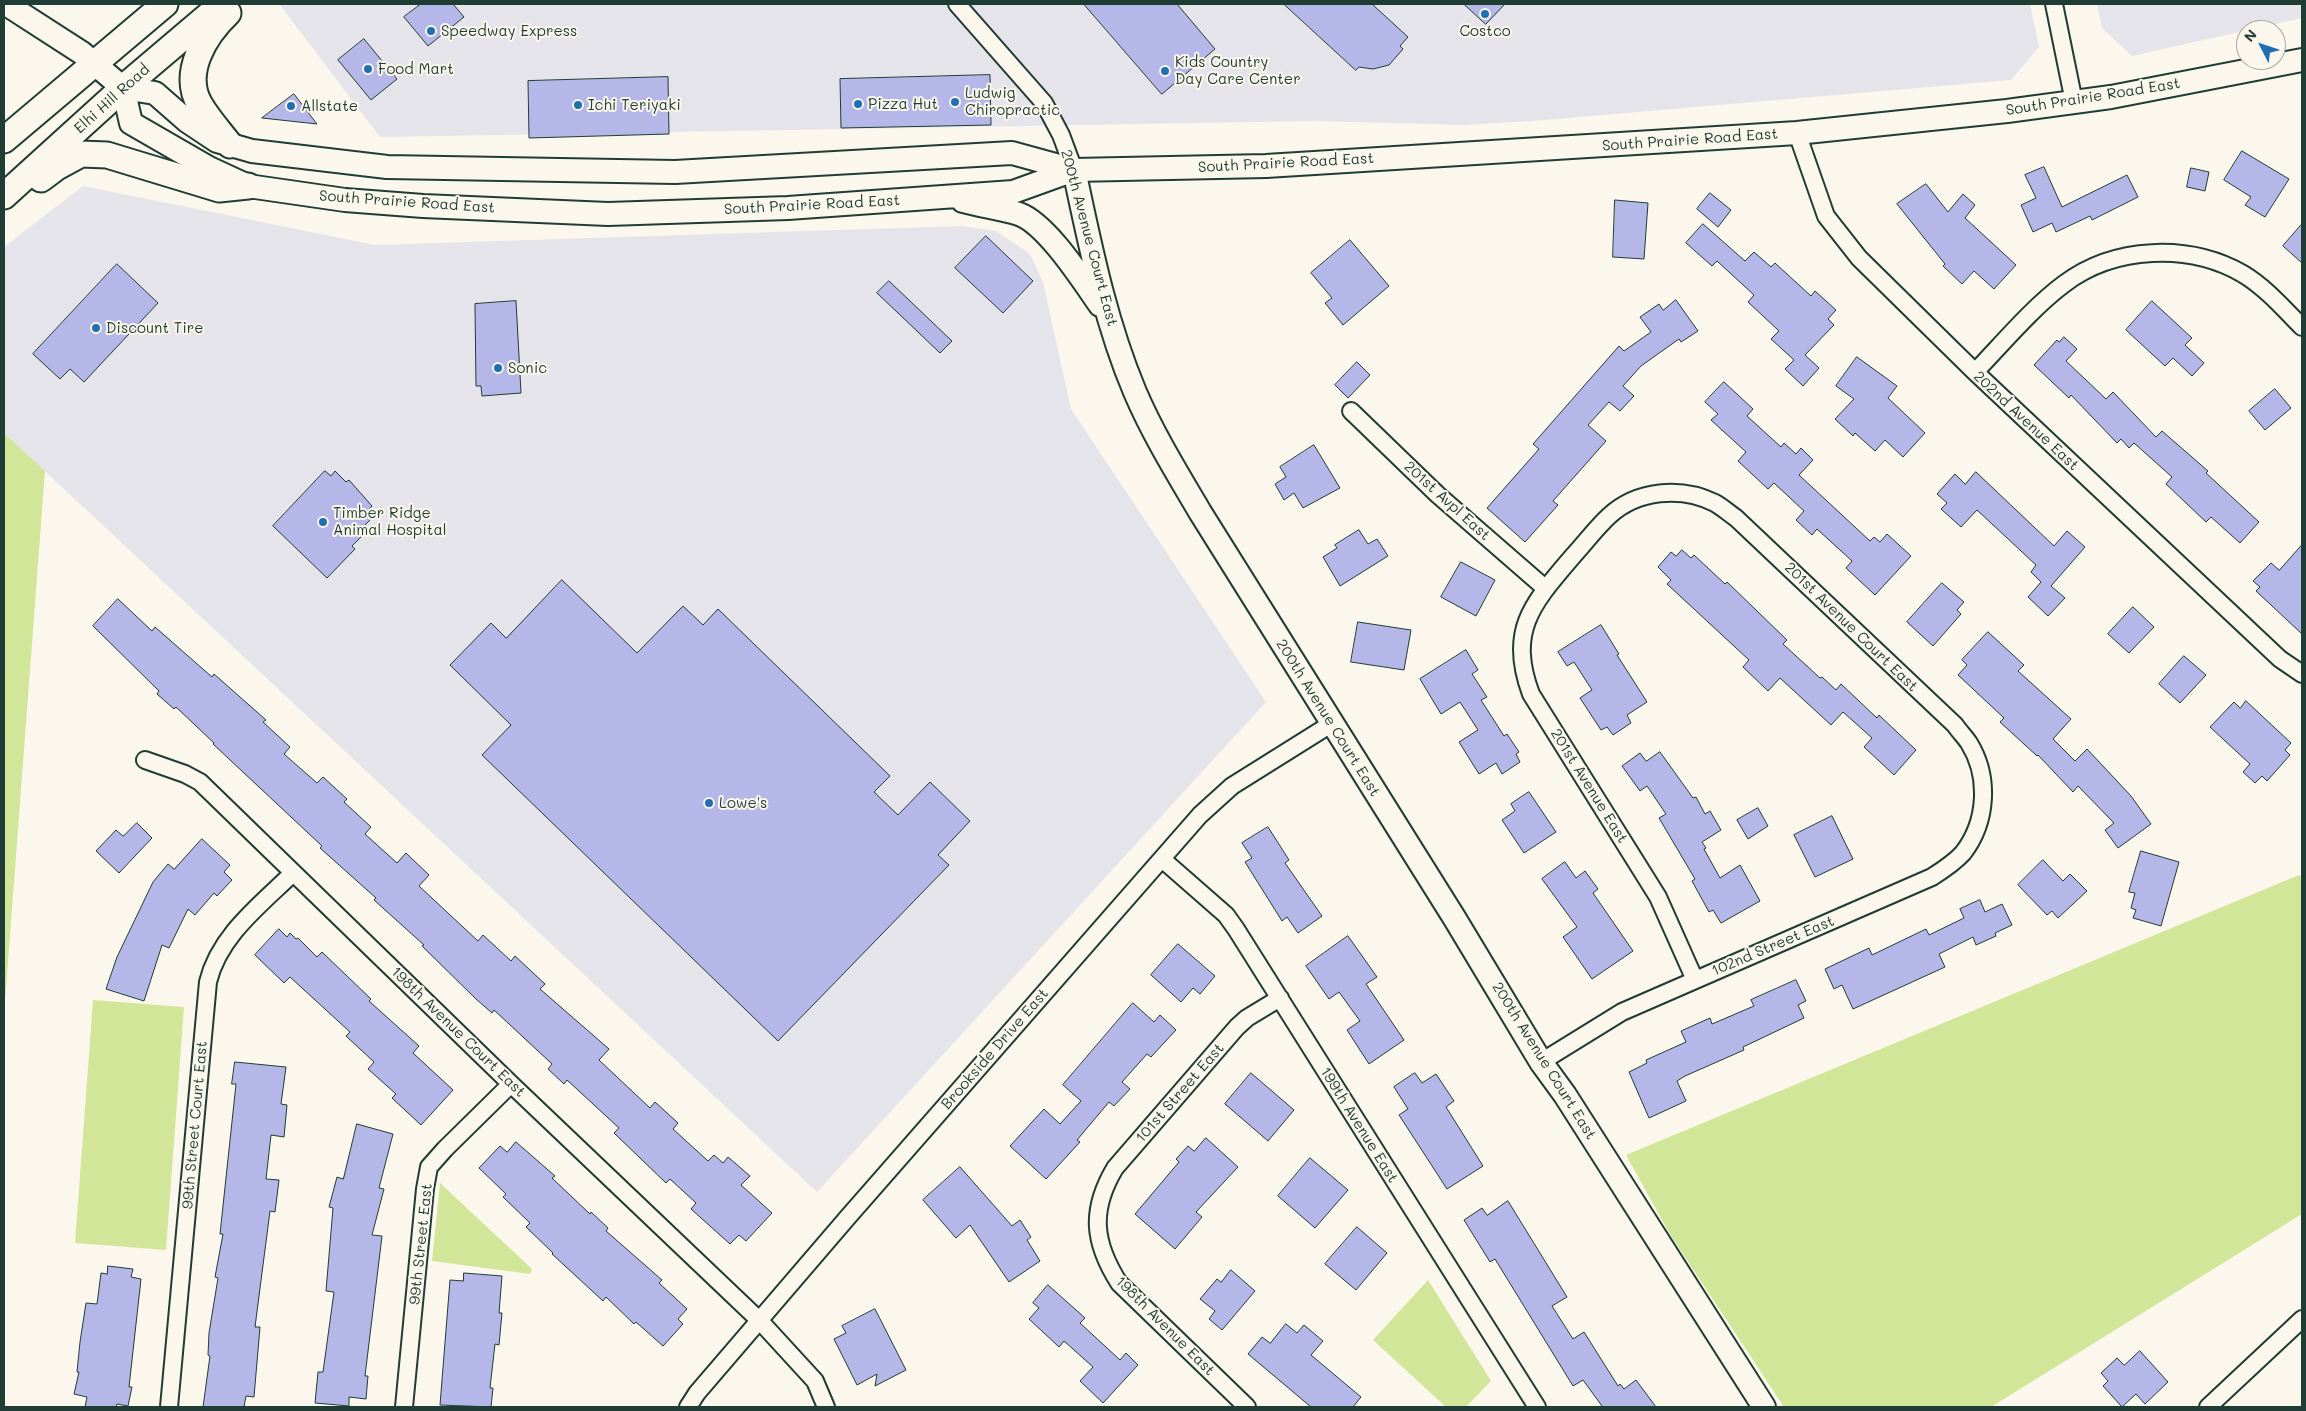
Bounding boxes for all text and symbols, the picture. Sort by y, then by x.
marker: Costco [1479,8,1491,20]
north arrow [2236,20,2286,70]
place label: Speedway Express [441,22,577,40]
place label: Costco [1459,22,1511,40]
marker: Speedway Express [425,25,437,37]
text: N [2239,25,2261,46]
place label: Kids Country Day Care Center [1175,53,1301,88]
street label: Elhi Hill Road [71,60,153,138]
place label: Food Mart [378,60,454,78]
marker: Food Mart [362,63,374,75]
marker: Kids Country Day Care Center [1159,65,1171,77]
street label: South Prairie Road East [2005,74,2181,120]
place label: Ludwig Chiropractic [965,84,1060,119]
place label: Pizza Hut [868,95,938,113]
place label: Ichi Teriyaki [588,96,681,114]
marker: Ludwig Chiropractic [949,96,961,108]
place label: Allstate [301,97,358,115]
marker: Pizza Hut [852,98,864,110]
marker: Ichi Teriyaki [572,99,584,111]
marker: Allstate [285,100,297,112]
street label: South Prairie Road East [1601,125,1779,155]
street label: 200th Avenue Court East [1057,148,1121,328]
street label: South Prairie Road East [1198,149,1374,177]
street label: South Prairie Road East [318,187,496,217]
street label: South Prairie Road East [724,191,900,219]
place label: Discount Tire [106,319,204,337]
marker: Discount Tire [90,322,102,334]
place label: Sonic [508,359,547,377]
marker: Sonic [492,362,504,374]
street label: 202nd Avenue East [1970,368,2082,474]
street label: 201st Avpl East [1400,458,1494,544]
place label: Timber Ridge Animal Hospital [333,504,447,539]
marker: Timber Ridge Animal Hospital [317,516,329,528]
street label: 201st Avenue Court East [1781,559,1921,695]
street label: 200th Avenue Court East [1272,636,1384,800]
street label: 201st Avenue East [1547,725,1631,847]
place label: Lowe's [719,794,767,812]
marker: Lowe's [703,797,715,809]
street label: 102nd Street East [1709,912,1837,980]
street label: 198th Avenue Court East [387,963,529,1101]
street label: 200th Avenue Court East [1488,979,1600,1143]
street label: Brookside Drive East [938,985,1052,1113]
street label: 99th Street Court East [179,1040,211,1210]
street label: 101st Street East [1132,1040,1228,1146]
street label: 199th Avenue East [1316,1064,1402,1186]
street label: 99th Street East [406,1182,436,1306]
street label: 198th Avenue East [1112,1273,1218,1379]

